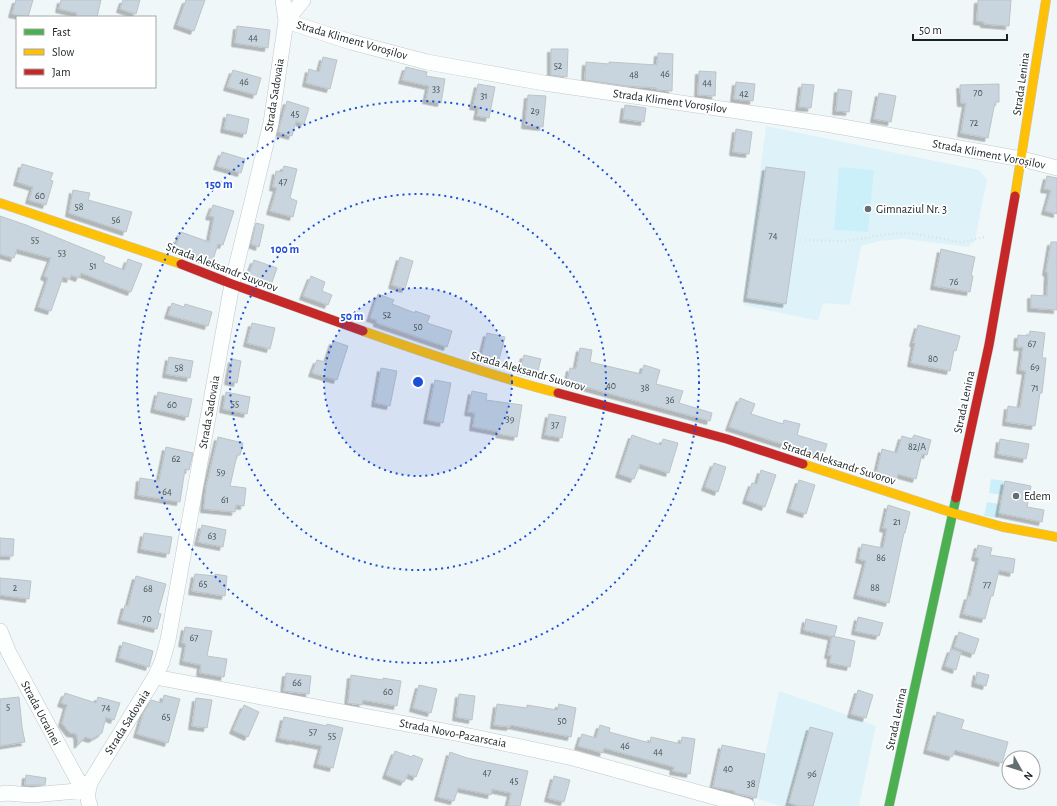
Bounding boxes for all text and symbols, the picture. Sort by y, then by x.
legend [16,16,156,88]
scale bar [913,16,1007,42]
street label: Strada Kliment Voroșilov [295,18,409,64]
text: 50 m [919,24,942,36]
text: Fast [52,26,71,38]
house number: 44 [248,33,258,43]
text: Slow [52,46,74,58]
street label: Strada Lenina [1011,51,1031,116]
street label: Strada Sadovaia [262,57,286,133]
house number: 52 [554,61,563,71]
text: Jam [52,66,71,78]
house number: 46 [660,69,670,79]
house number: 48 [629,70,639,80]
house number: 46 [239,77,249,87]
house number: 44 [702,78,712,88]
house number: 33 [432,84,440,94]
street label: Strada Kliment Voroșilov [612,87,728,117]
house number: 70 [973,88,983,98]
house number: 42 [739,89,749,99]
house number: 31 [480,91,488,101]
house number: 29 [530,106,540,116]
house number: 45 [291,109,300,119]
house number: 72 [970,118,979,128]
street label: Strada Kliment Voroșilov [931,137,1047,173]
house number: 47 [279,177,287,187]
text: 150 m [205,178,233,190]
house number: 60 [35,191,45,201]
house number: 58 [75,202,84,212]
place label: Gimnaziul Nr. 3 [876,203,947,215]
marker: Gimnaziul Nr. 3 [863,204,873,214]
house number: 56 [112,215,121,225]
house number: 74 [769,231,778,241]
house number: 55 [31,235,39,245]
street label: Strada Aleksandr Suvorov [165,240,279,294]
text: 100 m [271,243,299,255]
house number: 53 [58,248,66,258]
house number: 51 [89,261,97,271]
house number: 76 [950,277,959,287]
text: 50 m [341,310,364,322]
house number: 52 [383,310,392,320]
house number: 50 [413,322,423,332]
house number: 67 [1028,339,1036,349]
street label: Strada Aleksandr Suvorov [469,349,587,393]
house number: 80 [928,354,938,364]
house number: 69 [1030,362,1040,372]
house number: 58 [175,363,184,373]
street label: Strada Lenina [952,369,977,434]
street label: Strada Sadovaia [197,374,221,450]
centre of rings [411,375,425,389]
house number: 40 [606,381,616,391]
house number: 38 [641,383,650,393]
house number: 71 [1031,383,1039,393]
house number: 36 [666,395,675,405]
house number: 55 [231,399,239,409]
house number: 60 [167,400,177,410]
house number: 39 [506,414,515,424]
house number: 37 [551,420,559,430]
street label: Strada Aleksandr Suvorov [781,439,897,487]
house number: 82/A [908,442,926,452]
house number: 62 [171,454,181,464]
house number: 59 [217,467,226,477]
house number: 64 [162,487,172,497]
place label: Edem [1024,490,1051,502]
marker: Edem [1011,491,1021,501]
house number: 61 [221,495,229,505]
house number: 21 [893,517,901,527]
house number: 63 [208,531,216,541]
house number: 86 [876,553,886,563]
house number: 65 [199,579,207,589]
house number: 77 [983,580,991,590]
house number: 2 [13,583,18,593]
house number: 88 [870,583,880,593]
house number: 68 [143,584,153,594]
house number: 70 [142,614,152,624]
house number: 67 [190,633,198,643]
house number: 66 [292,678,302,688]
street label: Strada Ucrainei [19,679,63,747]
street label: Strada Lenina [884,686,909,751]
street label: Strada Sadovaia [102,687,152,757]
house number: 60 [383,687,393,697]
house number: 5 [6,702,10,712]
house number: 74 [102,703,111,713]
house number: 65 [162,712,170,722]
house number: 50 [557,716,567,726]
street label: Strada Novo-Pazarscaia [398,717,508,749]
house number: 57 [309,727,317,737]
house number: 55 [328,731,336,741]
house number: 46 [620,741,630,751]
house number: 44 [653,747,663,757]
north arrow [1001,750,1041,790]
house number: 40 [723,764,733,774]
house number: 47 [483,768,491,778]
house number: 96 [807,769,817,779]
text: N [1022,770,1035,782]
house number: 45 [510,776,519,786]
house number: 38 [747,779,756,789]

